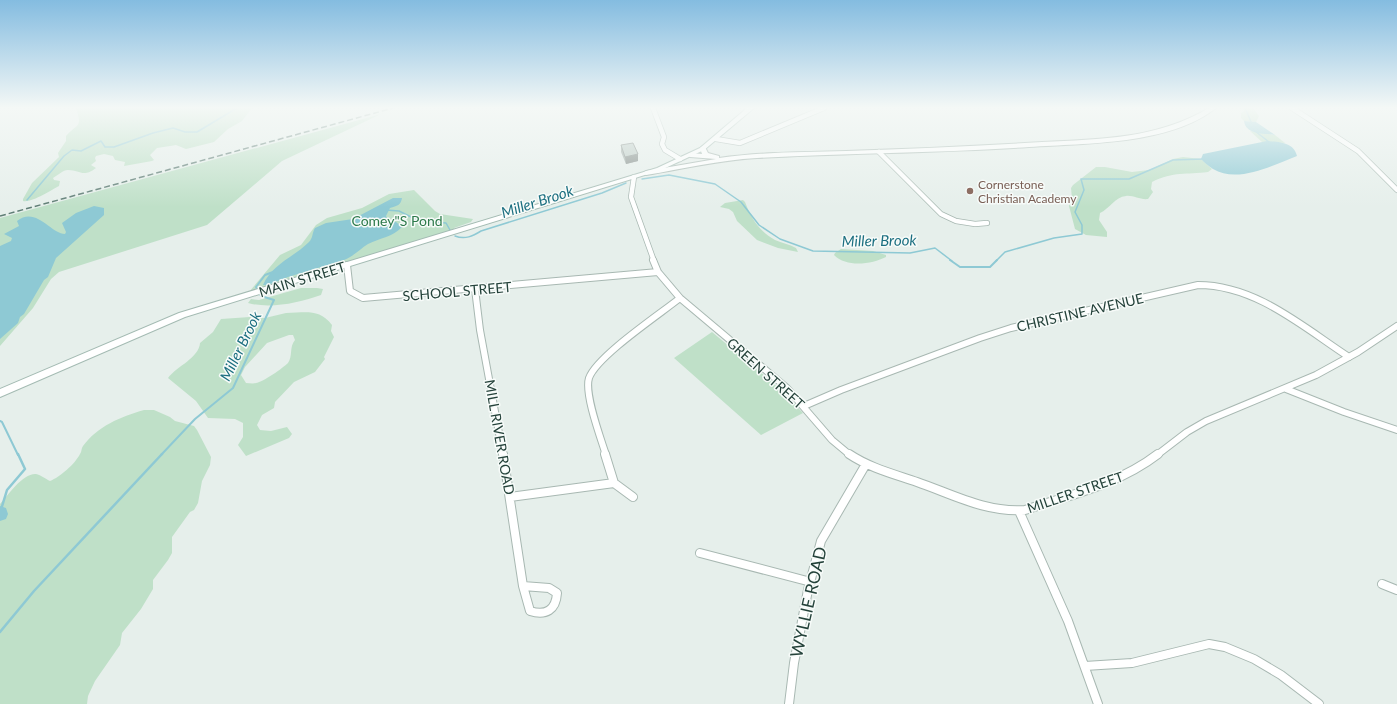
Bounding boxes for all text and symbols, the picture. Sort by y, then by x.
place label: Cornerstone Christian Academy [978,177,1077,206]
water label: Miller Brook [499,181,576,221]
marker: Cornerstone Christian Academy [965,186,975,196]
park label: Comey"S Pond [351,212,443,229]
water label: Miller Brook [841,230,918,250]
street label: MAIN STREET [257,258,348,300]
street label: SCHOOL STREET [402,278,513,304]
street label: CHRISTINE AVENUE [1015,289,1145,335]
water label: Miller Brook [215,308,265,384]
street label: GREEN STREET [724,334,809,413]
street label: MILL RIVER ROAD [481,378,519,496]
street label: MILLER STREET [1025,467,1126,516]
street label: WYLLIE ROAD [785,545,831,659]

